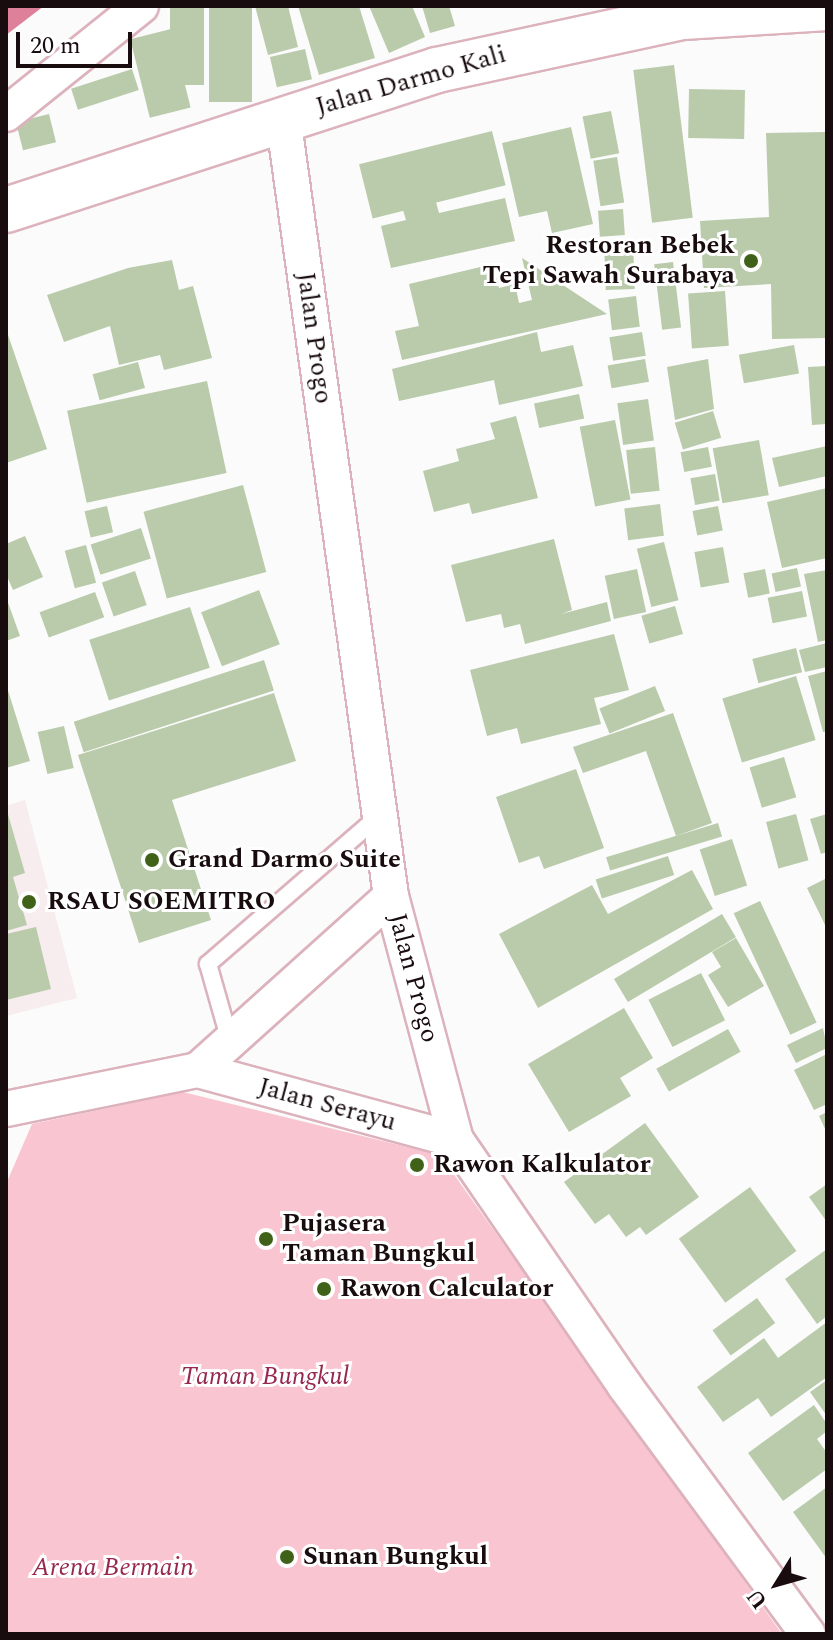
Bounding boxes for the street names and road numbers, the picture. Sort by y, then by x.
street label: Jalan Darmo Kali [312,39,510,123]
street label: Jalan Progo [289,270,339,406]
street label: Jalan Progo [381,910,445,1046]
street label: Jalan Serayu [255,1072,399,1138]

